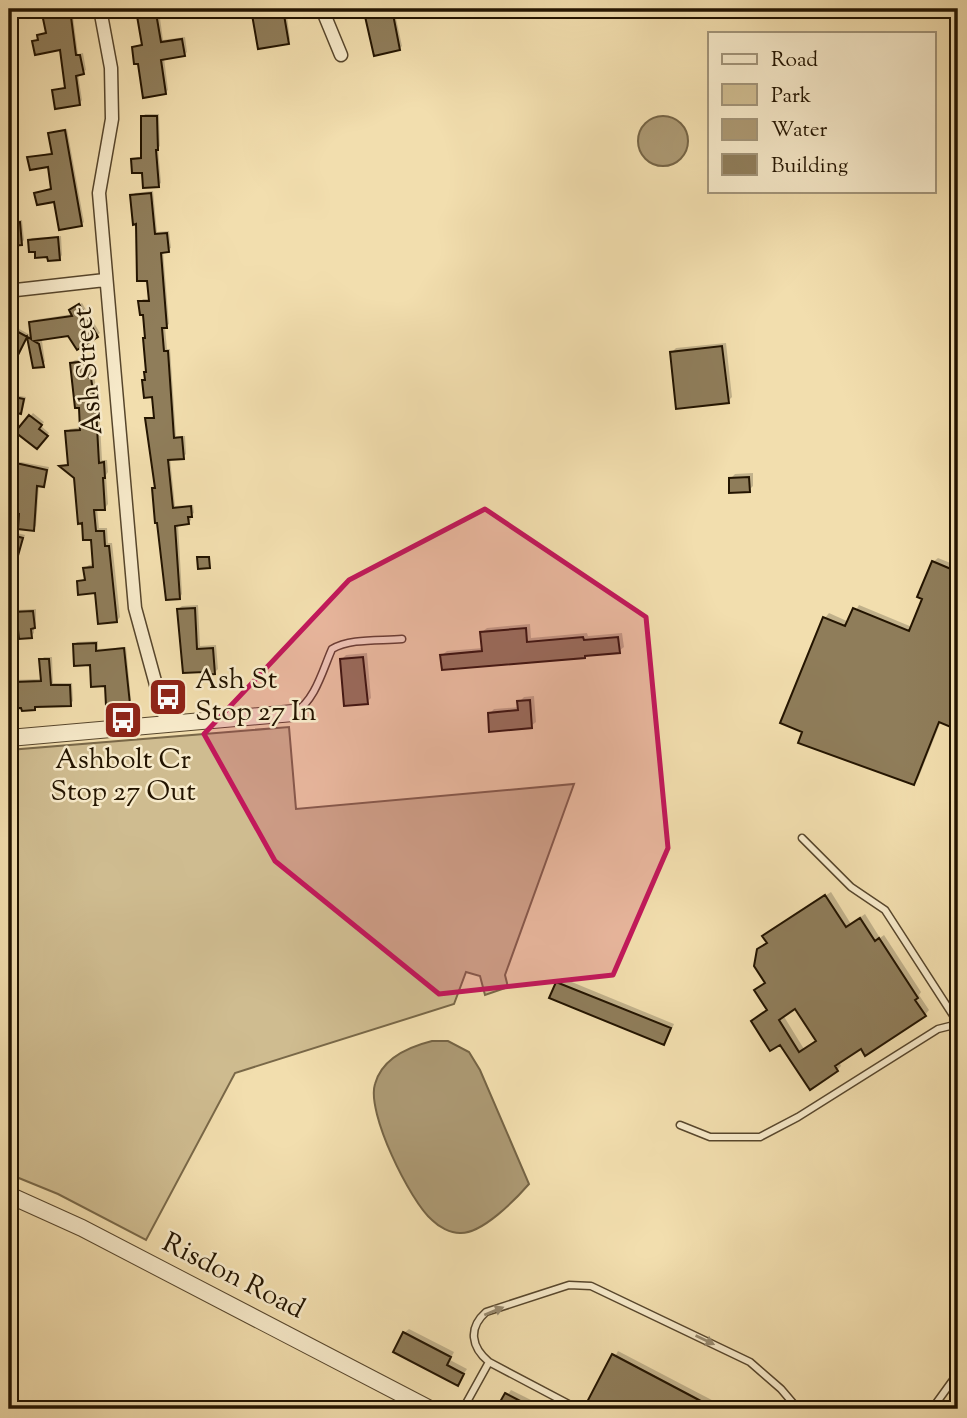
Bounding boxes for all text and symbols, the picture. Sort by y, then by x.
legend [708,32,936,192]
text: Road [771,46,818,76]
text: Park [771,82,812,112]
text: Water [771,116,828,146]
text: Building [771,152,848,182]
street label: Ash Street [63,305,115,437]
place label: Ash St Stop 27 In [195,661,317,733]
bus stop icon: Ash St Stop 27 In [147,676,189,718]
bus stop icon: Ashbolt Cr Stop 27 Out [102,699,144,741]
place label: Ashbolt Cr Stop 27 Out [50,741,196,813]
street label: Risdon Road [155,1224,311,1330]
one-way arrow [484,1305,505,1316]
one-way arrow [695,1334,715,1346]

